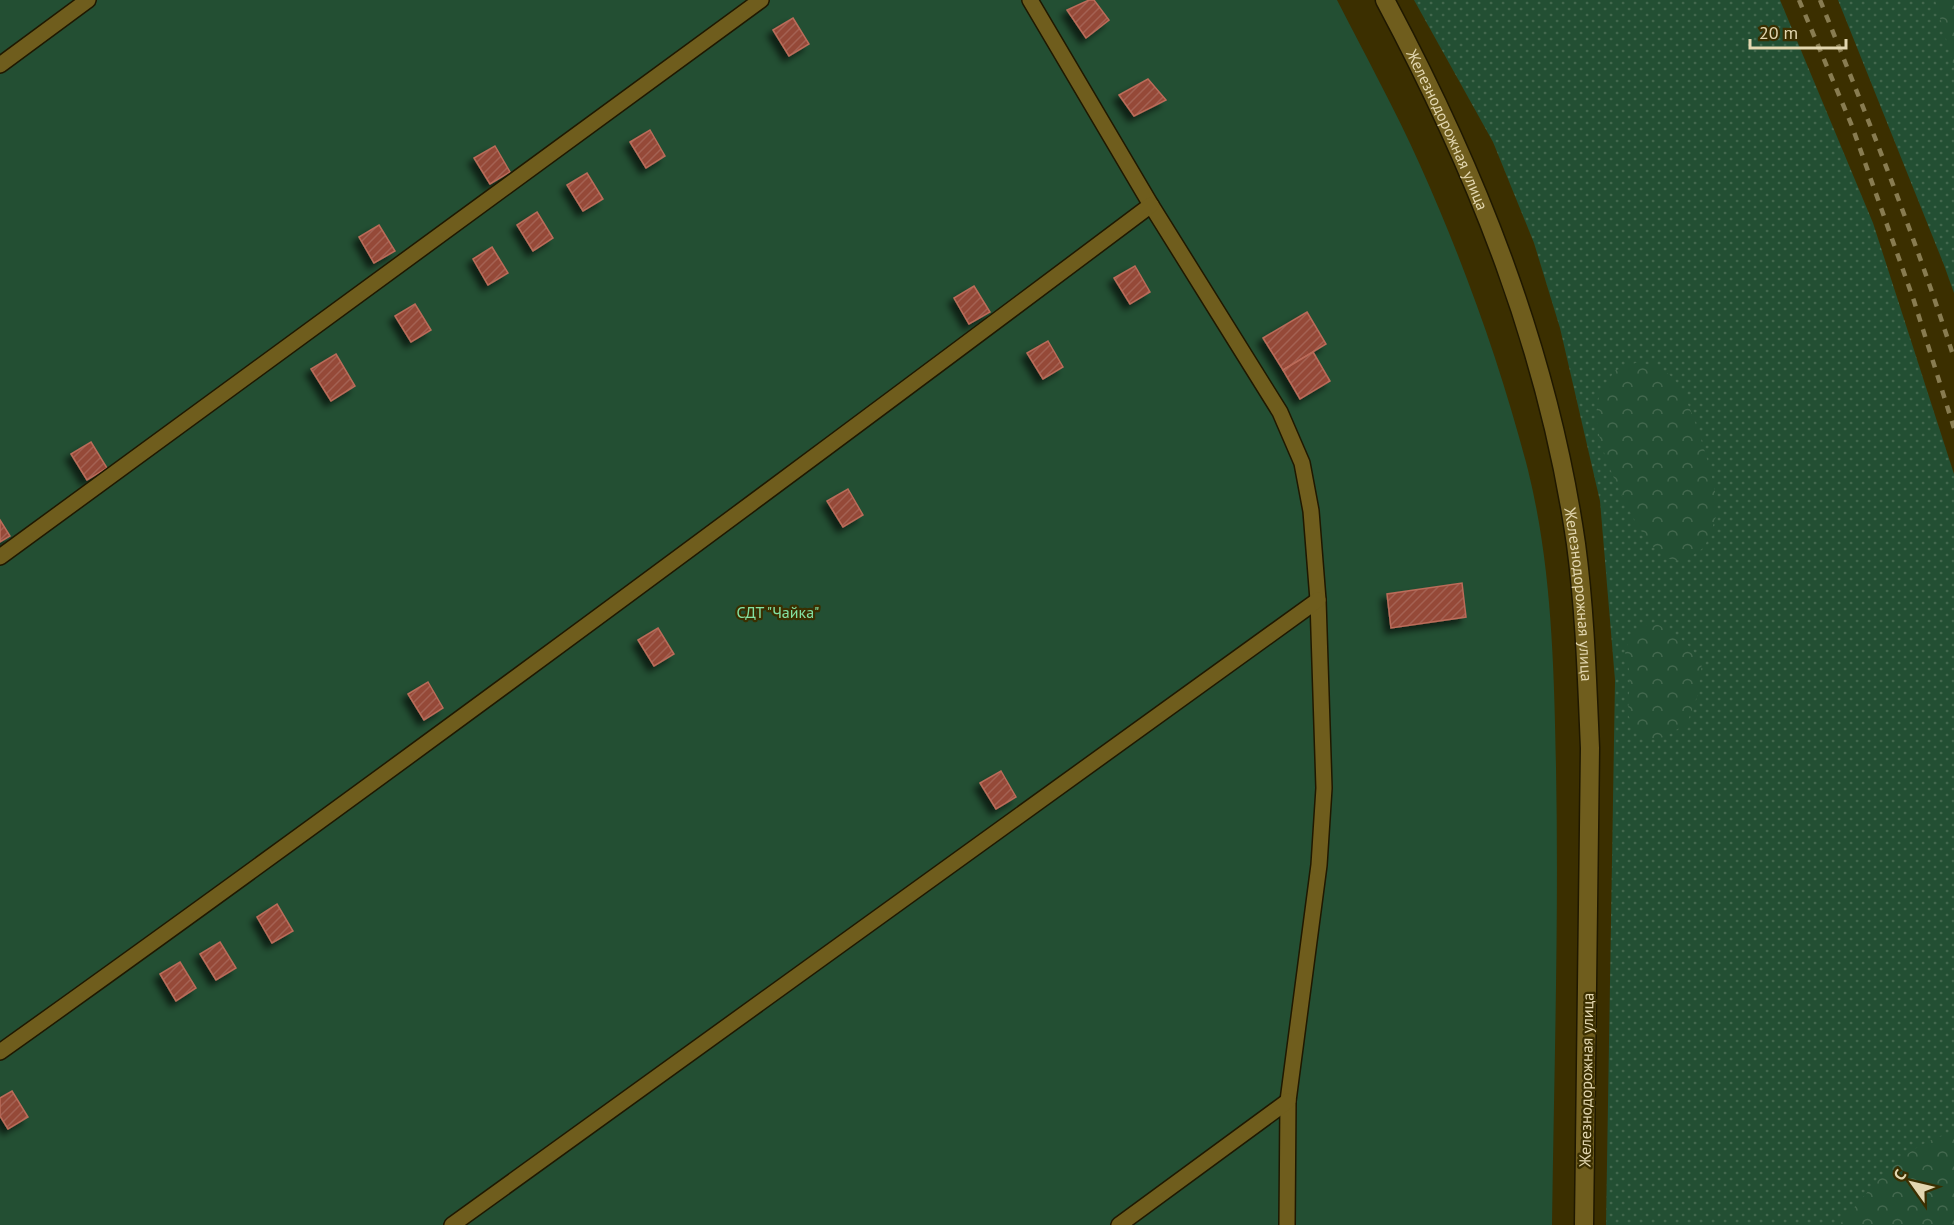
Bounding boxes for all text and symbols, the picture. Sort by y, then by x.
scale bar [1750,12,1846,50]
text: 20 m [1759,21,1798,44]
street label: Железнодорожная улица [1402,45,1493,213]
street label: Железнодорожная улица [1560,505,1597,682]
park label: СДТ "Чайка" [737,602,819,622]
street label: Железнодорожная улица [1574,993,1598,1168]
north arrow [1882,1153,1942,1213]
text: С [1889,1165,1910,1184]

